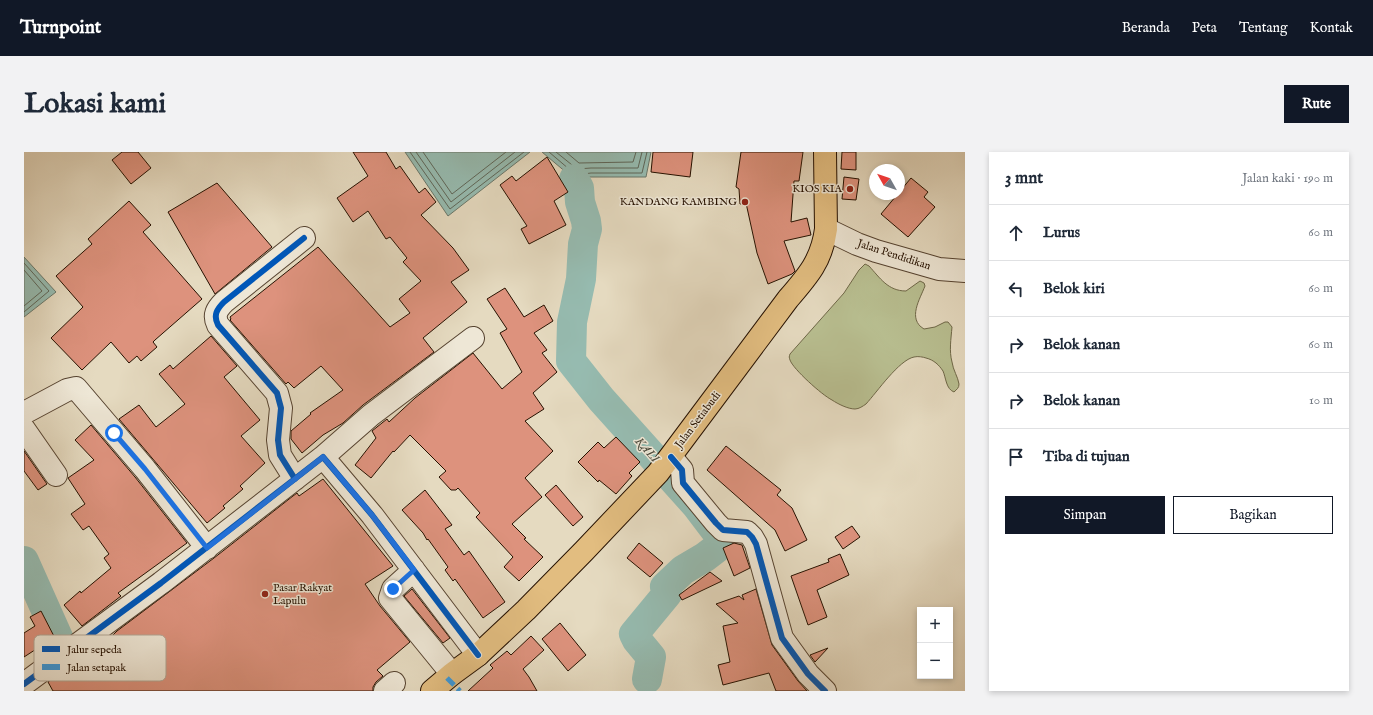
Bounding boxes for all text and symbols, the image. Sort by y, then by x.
text: Turnpoint [20,16,101,40]
text: Beranda [1122,19,1170,37]
text: Peta [1192,19,1217,37]
text: Tentang [1239,19,1288,37]
text: Kontak [1310,19,1353,37]
button: Rute [1284,85,1349,123]
text: Lokasi kami [24,87,166,122]
north arrow [869,164,905,200]
text: 3 mnt [1005,168,1043,189]
text: Jalan kaki · 190 m [1242,170,1333,187]
place label: KIOS KIA [792,182,843,196]
marker: KIOS KIA [845,184,855,194]
place label: KANDANG KAMBING [620,195,737,209]
marker: KANDANG KAMBING [740,197,750,207]
icon: ahead [1005,222,1027,244]
text: Lurus [1043,223,1080,242]
text: 60 m [1308,224,1333,241]
street label: Jalan Pendidikan [854,236,933,273]
icon: left [1005,278,1027,300]
text: Belok kiri [1043,279,1105,298]
text: 60 m [1308,280,1333,297]
icon: right [1005,334,1027,356]
text: Belok kanan [1043,335,1120,354]
text: 60 m [1308,336,1333,353]
street label: Jalan Setiabudi [671,389,724,453]
icon: right [1005,390,1027,412]
text: Belok kanan [1043,391,1120,410]
text: 10 m [1309,392,1333,409]
route start [105,424,123,442]
water label: KALI [631,433,663,467]
icon: arrive [1005,446,1027,468]
text: Tiba di tujuan [1043,447,1130,466]
button: Simpan [1005,496,1165,534]
button: Bagikan [1173,496,1333,534]
route end [384,580,402,598]
place label: Pasar Rakyat Lapulu [273,581,332,608]
marker: Pasar Rakyat Lapulu [260,589,270,599]
map controls [917,607,953,679]
button: + [917,607,953,643]
legend [34,635,166,681]
text: Jalur sepeda [65,643,122,657]
button: − [917,643,953,679]
text: Jalan setapak [65,661,126,675]

